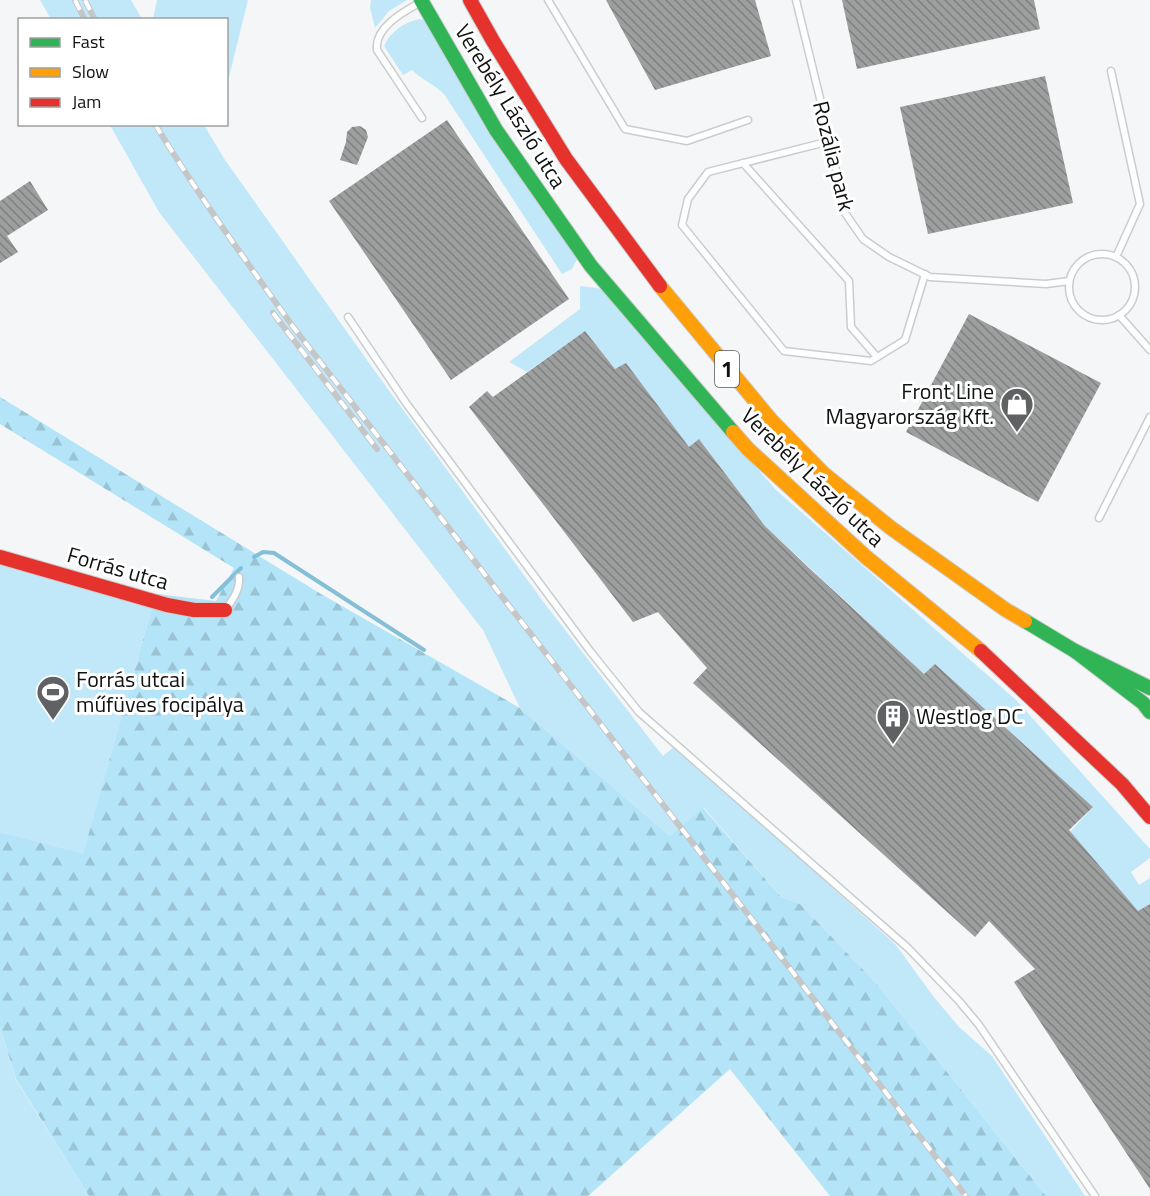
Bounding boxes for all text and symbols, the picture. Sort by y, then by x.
street label: Verebély László utca [447,17,575,195]
legend [18,18,228,126]
text: Fast [72,28,105,55]
text: Slow [72,58,109,85]
text: Jam [72,88,101,115]
street label: Rozália park [804,97,864,215]
road number: 1 [715,351,739,387]
place label: Front Line Magyarország Kft. [826,374,994,433]
shop icon: Front Line Magyarország Kft. [999,386,1035,433]
street label: Verebély László utca [733,399,893,555]
street label: Forrás utca [63,537,173,599]
place label: Forrás utcai műfüves focipálya [76,662,244,721]
sports icon: Forrás utcai műfüves focipálya [35,674,71,721]
building icon: Westlog DC [875,698,911,745]
place label: Westlog DC [916,699,1023,733]

